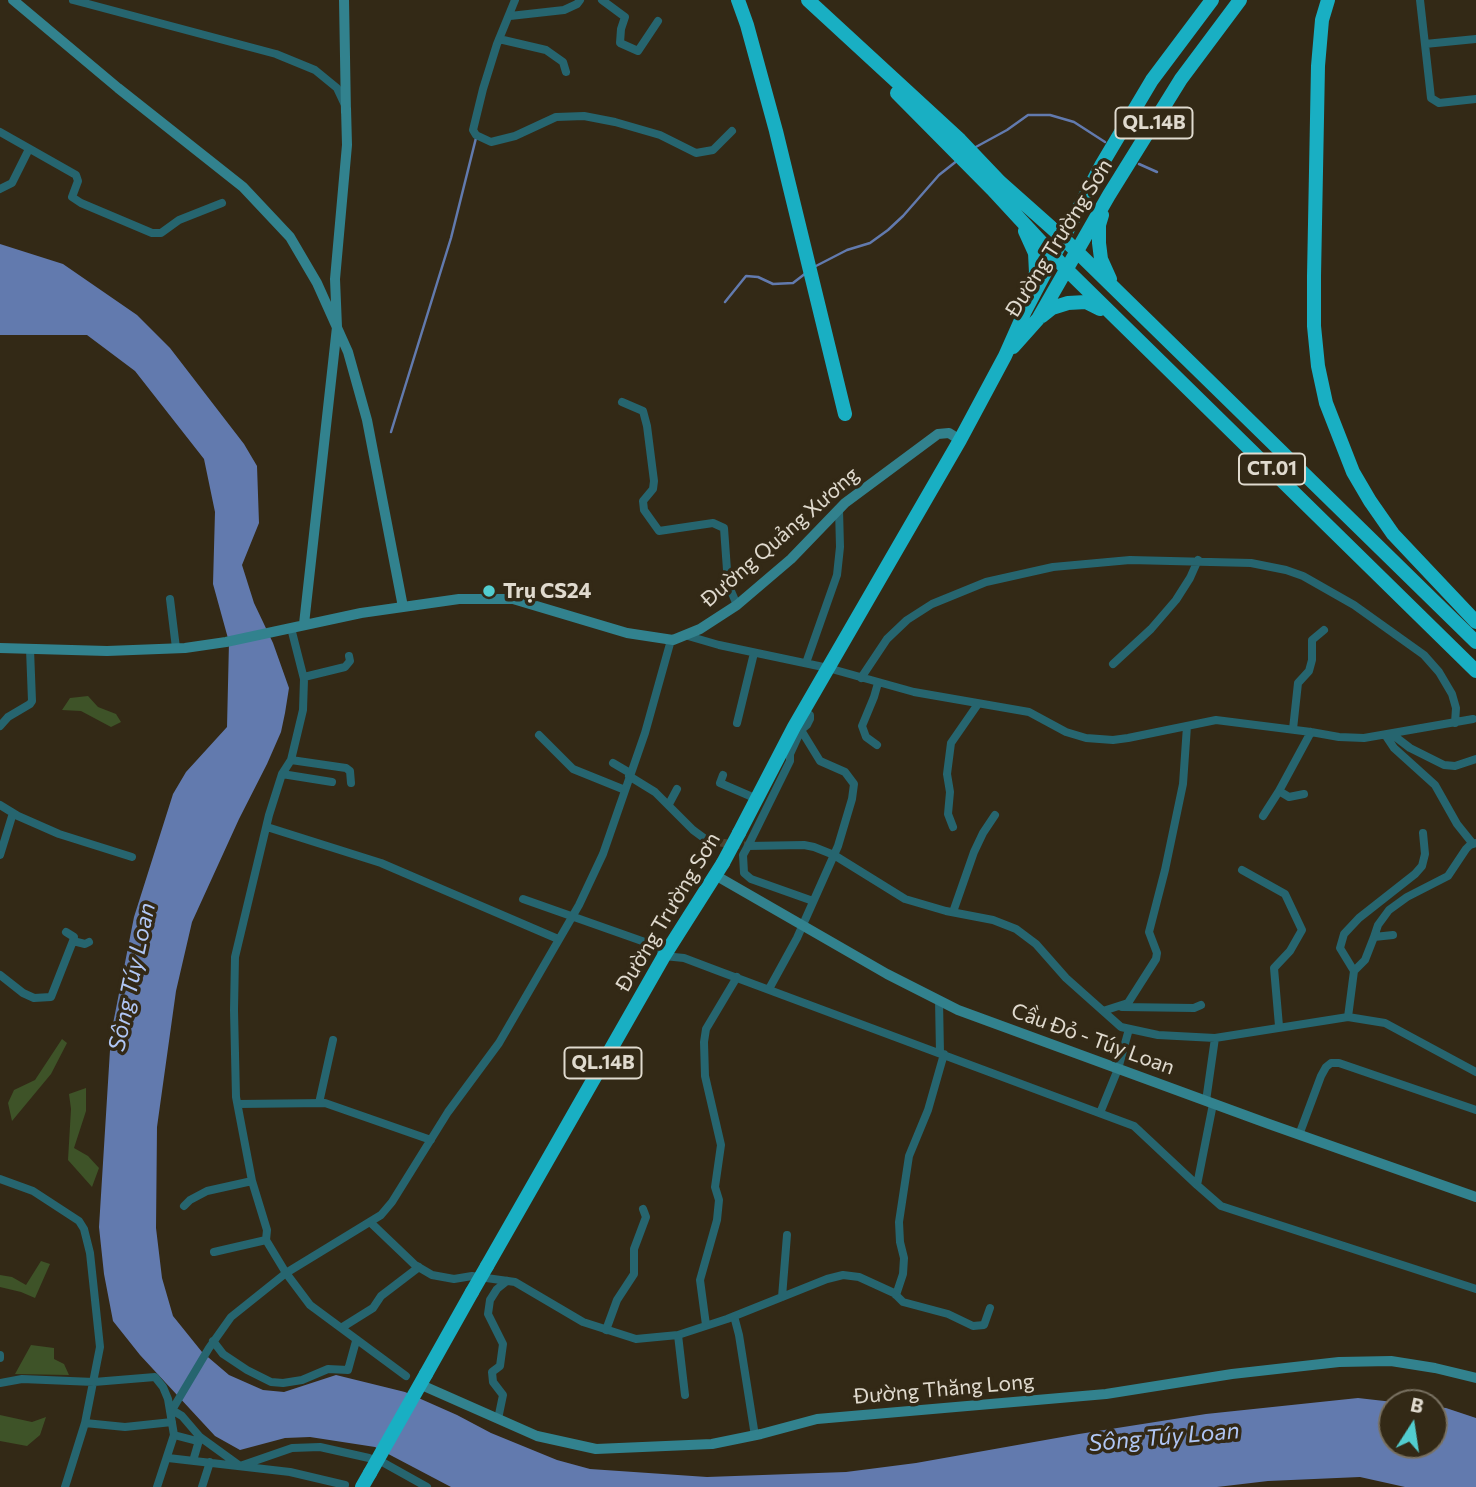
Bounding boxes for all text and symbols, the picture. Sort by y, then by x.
road number: QL.14B [1116,108,1192,139]
street label: Đường Trường Sơn [1000,154,1118,322]
road number: CT.01 [1239,454,1305,484]
street label: Đường Quảng Xương [696,462,864,612]
place label: Trụ CS24 [503,578,591,604]
marker: Trụ CS24 [481,583,497,599]
street label: Đường Trường Sơn [611,828,725,996]
water label: Sông Túy Loan [103,900,161,1054]
street label: Cầu Đỏ - Túy Loan [1008,998,1178,1080]
road number: QL.14B [564,1048,642,1078]
street label: Đường Thăng Long [853,1369,1035,1409]
north arrow [1378,1389,1448,1459]
text: B [1409,1392,1426,1417]
water label: Sông Túy Loan [1087,1417,1241,1457]

